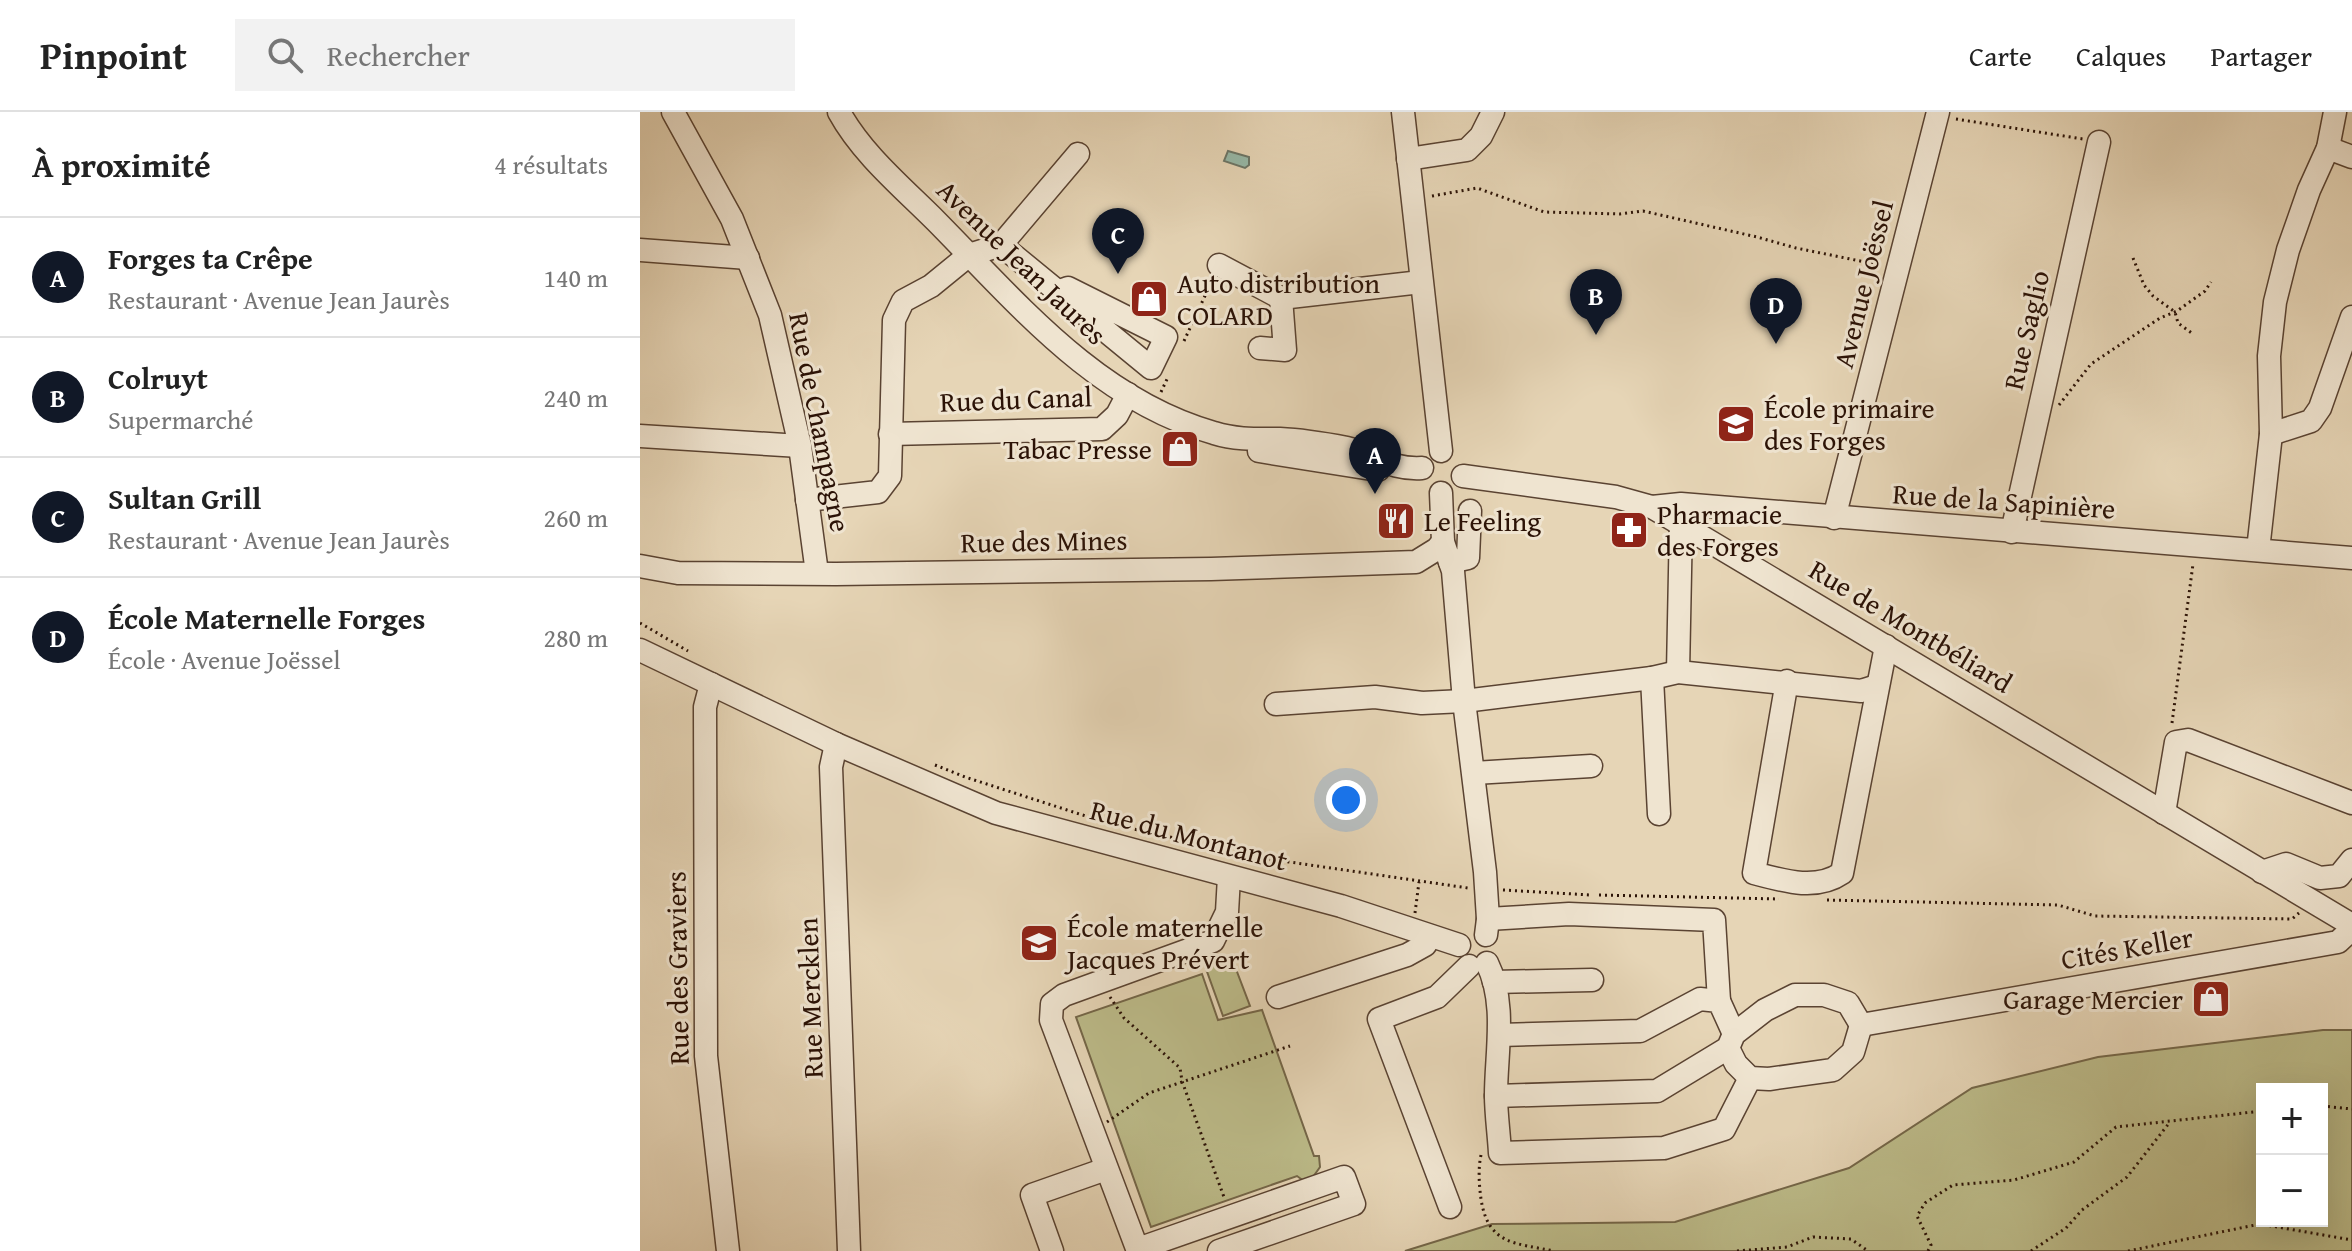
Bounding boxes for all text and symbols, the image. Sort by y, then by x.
search box [235,19,795,91]
text: Pinpoint [40,27,187,83]
icon: search [263,33,307,77]
text: Rechercher [327,33,470,77]
text: Carte [1969,35,2032,76]
text: Calques [2076,35,2166,76]
text: Partager [2210,35,2312,76]
text: À proximité [32,140,211,189]
text: 4 résultats [494,145,608,184]
street label: Avenue Jean Jaurès [928,170,1117,354]
street label: Avenue Joëssel [1822,196,1903,372]
pin: C [1092,208,1144,274]
text: Forges ta Crêpe [108,236,313,280]
text: A [50,258,66,297]
text: 140 m [543,258,608,297]
place label: Auto distribution COLARD [1177,262,1380,335]
street label: Rue Saglio [1992,266,2059,394]
pin: B [1570,269,1622,335]
shop icon: Auto distribution COLARD [1128,278,1170,320]
pin: D [1750,278,1802,344]
text: Restaurant · Avenue Jean Jaurès [108,280,450,319]
street label: Rue de Champagne [779,309,862,535]
text: Colruyt [108,356,208,400]
street label: Rue du Canal [939,375,1093,422]
text: B [50,378,66,417]
text: 240 m [543,378,608,417]
place label: École primaire des Forges [1764,387,1935,460]
text: Supermarché [108,400,254,439]
school or university icon: École primaire des Forges [1715,403,1757,445]
place label: Tabac Presse [1003,428,1152,469]
shop icon: Tabac Presse [1159,428,1201,470]
pin: A [1349,428,1401,494]
street label: Rue de la Sapinière [1891,472,2117,529]
text: Sultan Grill [108,476,261,520]
place label: Pharmacie des Forges [1657,493,1782,566]
text: C [51,498,65,537]
text: 260 m [543,498,608,537]
restaurant icon: Le Feeling [1375,500,1417,542]
place label: Le Feeling [1424,500,1541,541]
pharmacy icon: Pharmacie des Forges [1608,509,1650,551]
street label: Rue des Mines [960,519,1128,562]
text: Restaurant · Avenue Jean Jaurès [108,520,450,559]
street label: Rue de Montbéliard [1802,549,2021,703]
text: École Maternelle Forges [108,596,426,640]
text: D [50,618,66,657]
text: 280 m [543,618,608,657]
text: École · Avenue Joëssel [108,640,341,679]
your location [1326,780,1366,820]
street label: Rue du Montanot [1086,788,1292,881]
street label: Rue des Graviers [654,871,699,1065]
place label: École maternelle Jacques Prévert [1064,906,1263,979]
street label: Cités Keller [2058,916,2197,979]
street label: Rue Mercklen [786,917,833,1079]
school or university icon: École maternelle Jacques Prévert [1018,922,1060,964]
place label: Garage Mercier [2003,978,2183,1019]
shop icon: Garage Mercier [2190,978,2232,1020]
map controls [2256,1083,2328,1227]
button: + [2256,1083,2328,1155]
button: − [2256,1155,2328,1227]

